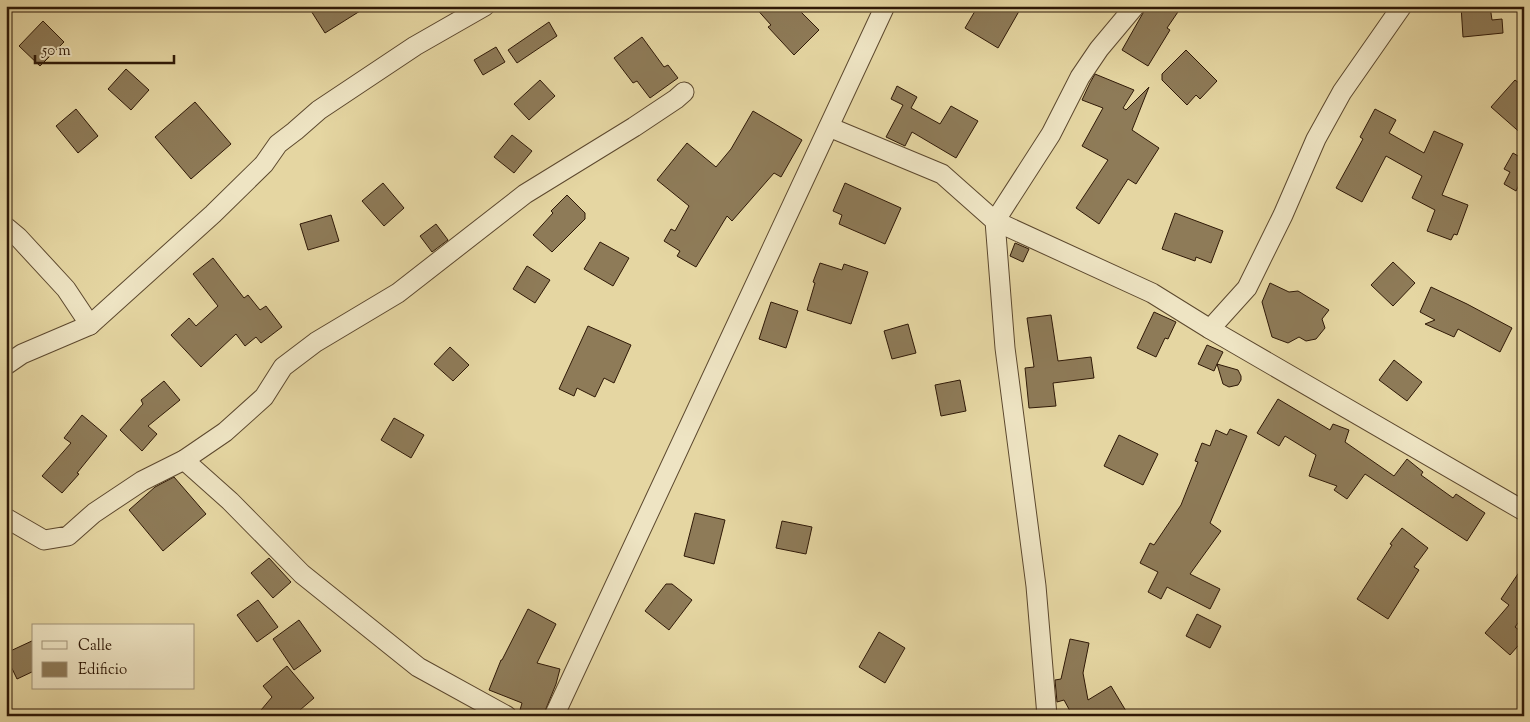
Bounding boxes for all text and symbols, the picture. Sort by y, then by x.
scale bar [35,32,174,64]
text: 50 m [41,41,71,62]
legend [32,624,195,690]
text: Calle [78,636,112,657]
text: Edificio [78,660,127,681]

